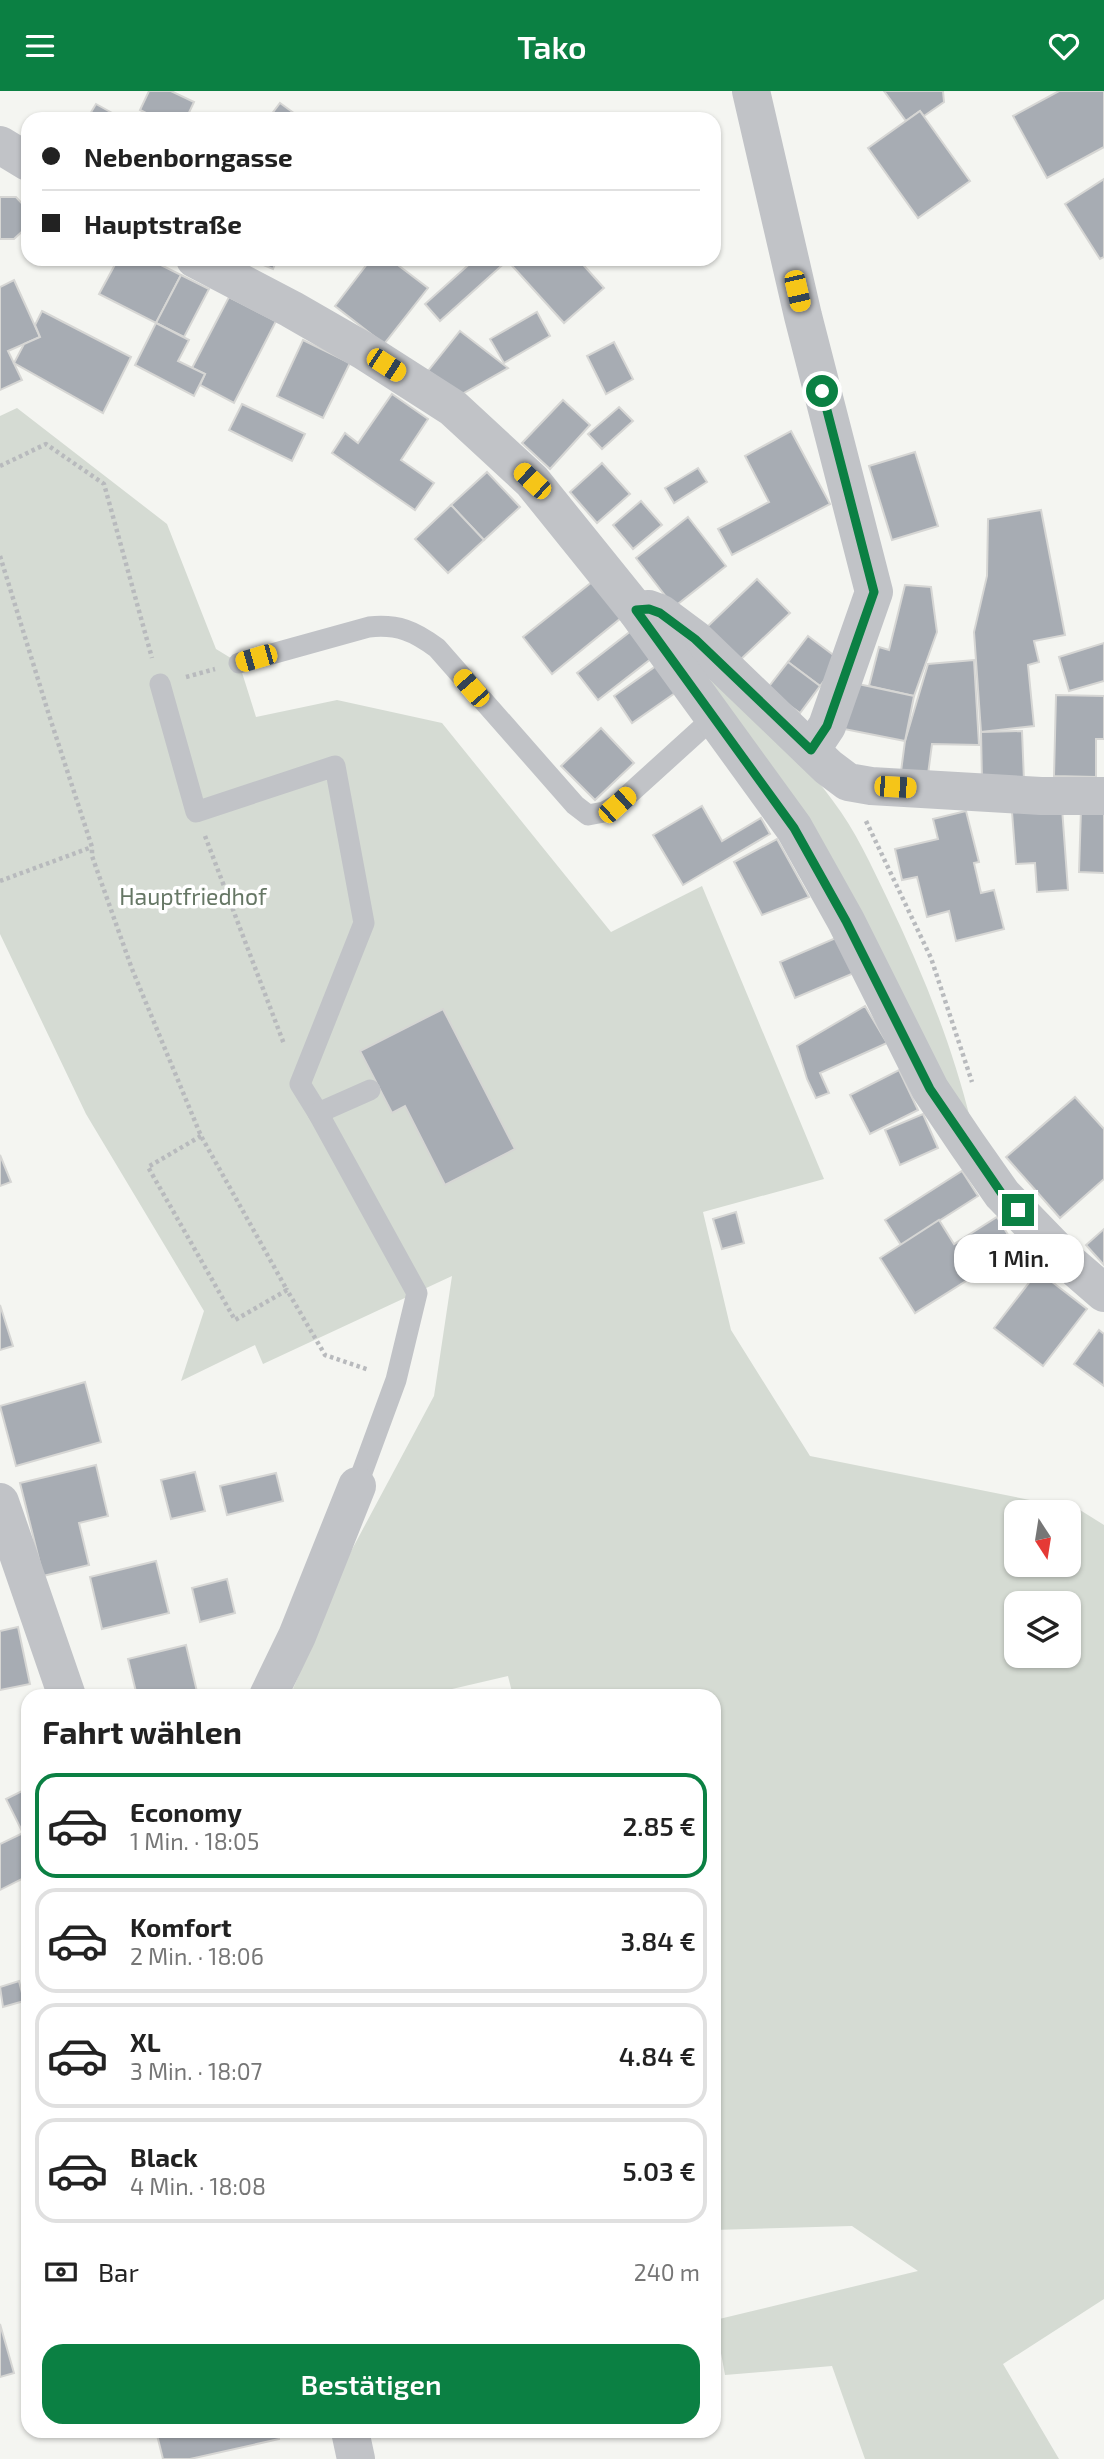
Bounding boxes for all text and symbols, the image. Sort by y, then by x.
icon: menu [21,27,59,65]
text: Tako [517,27,587,65]
icon: heart [1045,27,1083,65]
text: Nebenborngasse [84,141,293,172]
text: Hauptstraße [84,208,242,239]
car [783,268,812,314]
car [363,345,410,385]
route start [806,375,838,407]
car [510,459,555,503]
car [233,642,280,674]
car [450,665,493,711]
car [874,775,917,799]
car [595,783,640,827]
park label: Hauptfriedhof [119,882,268,910]
route end [1002,1194,1034,1226]
callout: 1 Min. [953,1235,1083,1283]
text: 1 Min. [989,1244,1049,1272]
north arrow [1004,1500,1082,1577]
map controls [1004,1500,1081,1668]
button: layers [1004,1591,1081,1668]
text: Fahrt wählen [42,1712,242,1750]
icon: car [46,1794,109,1857]
text: Economy [130,1796,242,1827]
text: 2.85 € [622,1810,696,1841]
text: 1 Min. · 18:05 [130,1827,259,1855]
icon: car [46,1909,109,1972]
text: Komfort [130,1911,232,1942]
text: 3.84 € [621,1925,696,1956]
text: 2 Min. · 18:06 [130,1942,264,1970]
icon: car [46,2024,109,2087]
text: XL [130,2026,161,2057]
text: 4.84 € [619,2040,696,2071]
text: 3 Min. · 18:07 [130,2057,262,2085]
icon: car [46,2139,109,2202]
text: Black [130,2141,198,2172]
text: 5.03 € [623,2155,696,2186]
text: 4 Min. · 18:08 [130,2172,266,2200]
icon: cash [42,2253,80,2291]
text: Bar [98,2256,139,2287]
text: 240 m [634,2258,700,2286]
button: Bestätigen [42,2344,700,2424]

